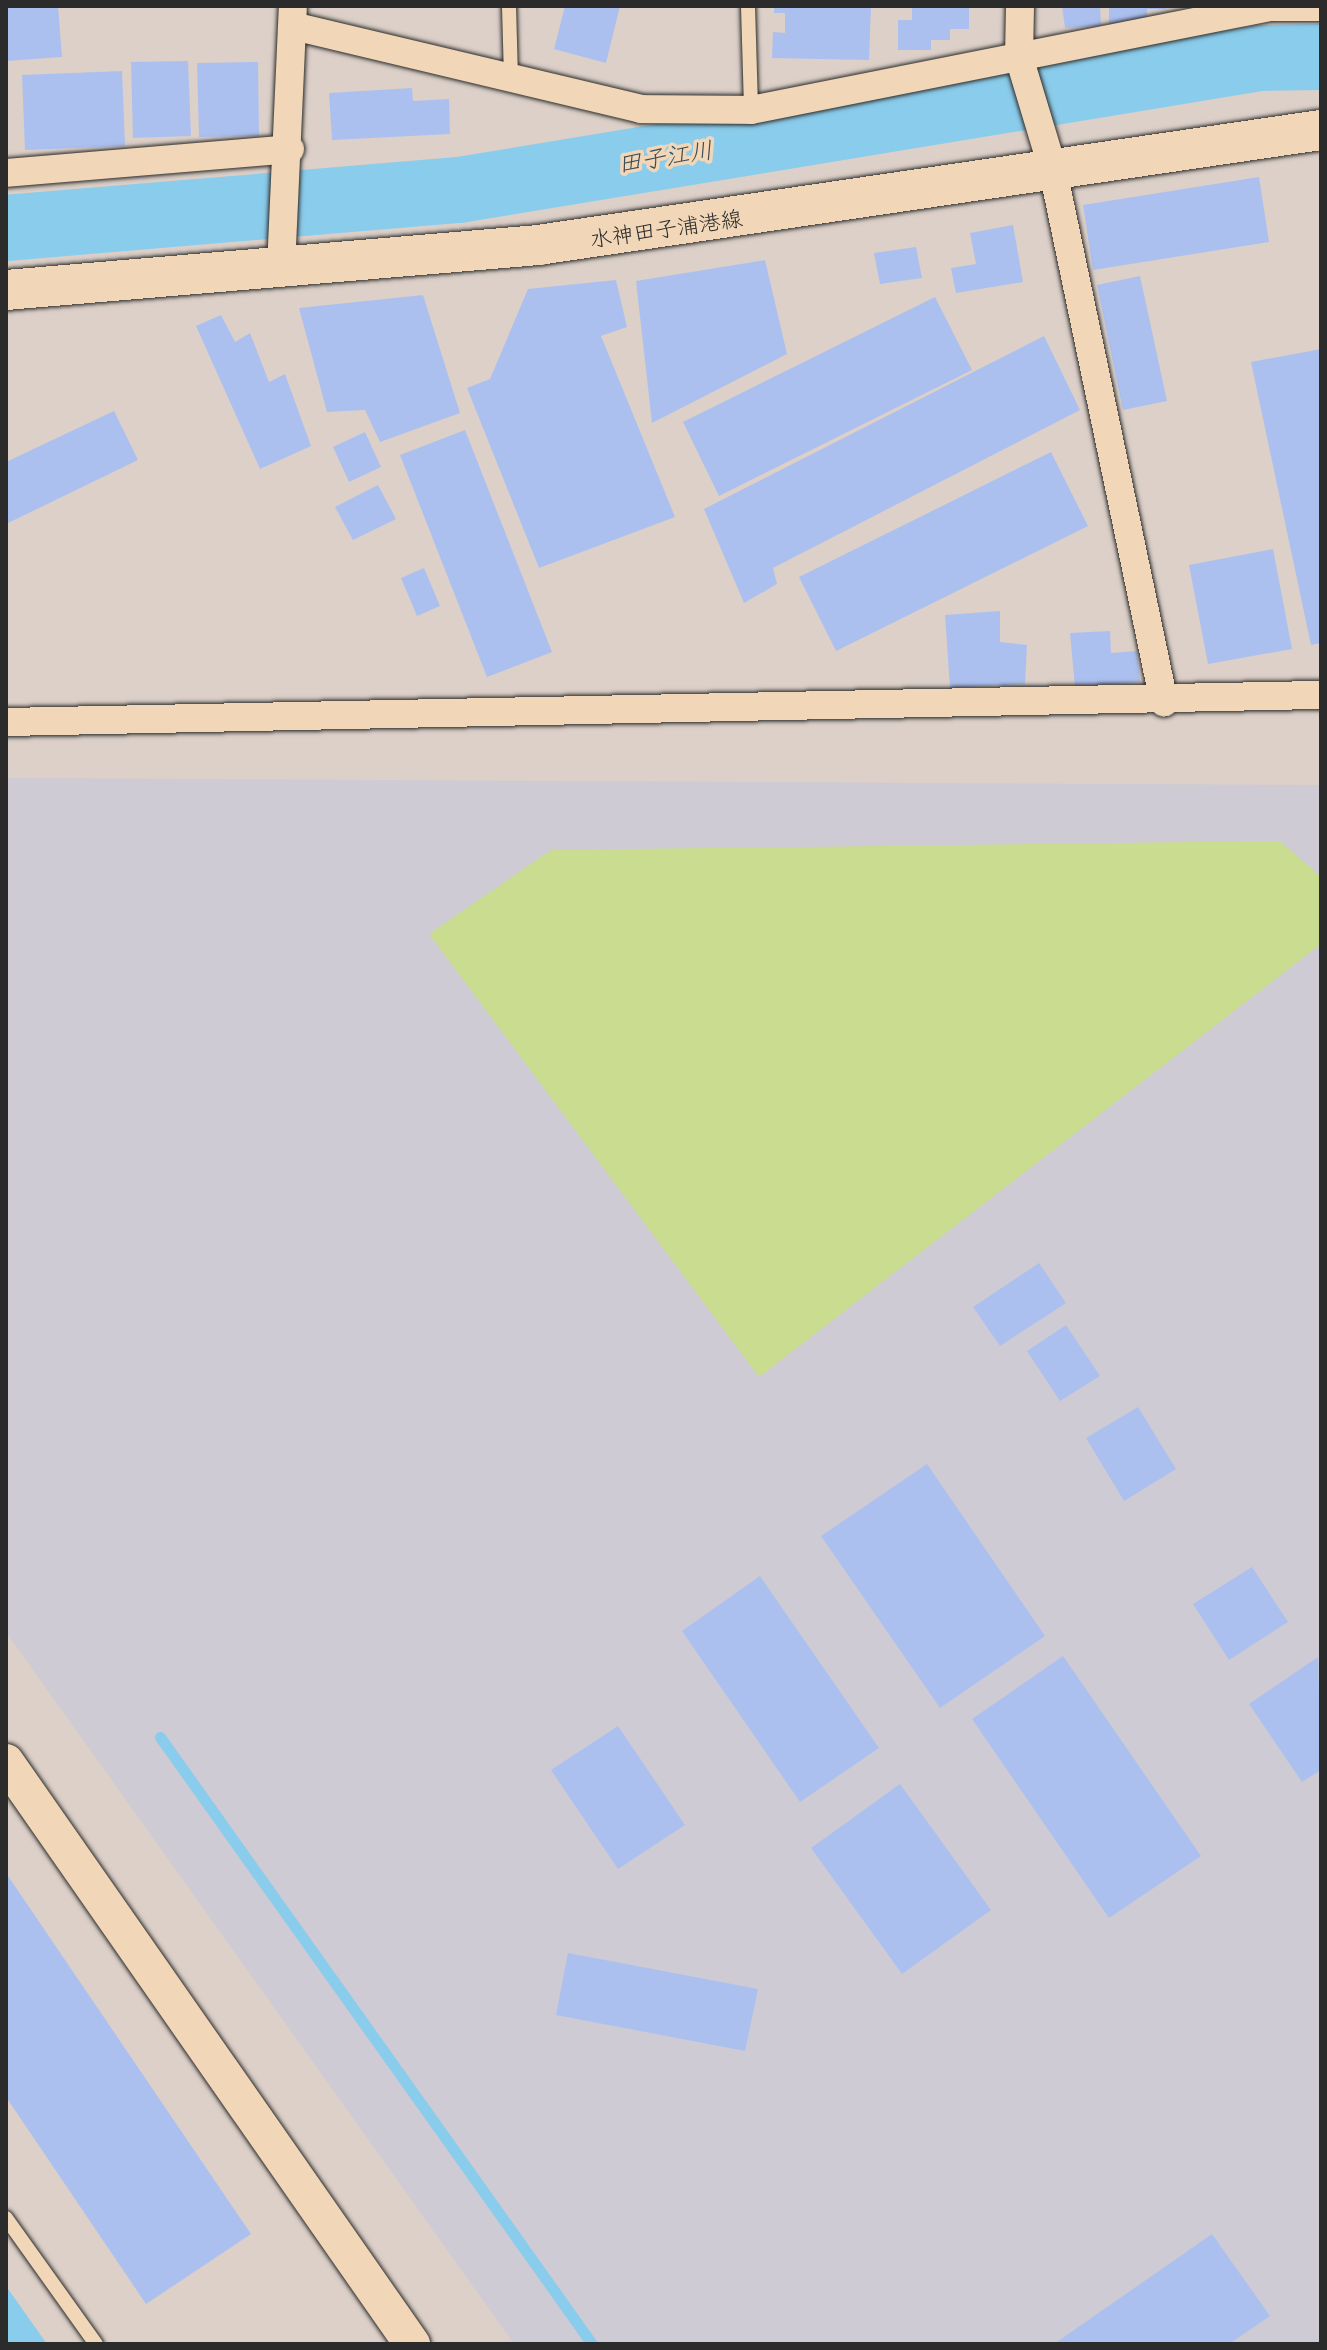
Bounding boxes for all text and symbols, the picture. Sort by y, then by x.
water label: 田子江川 [615,134,715,178]
street label: 水神田子浦港線 [588,204,744,252]

